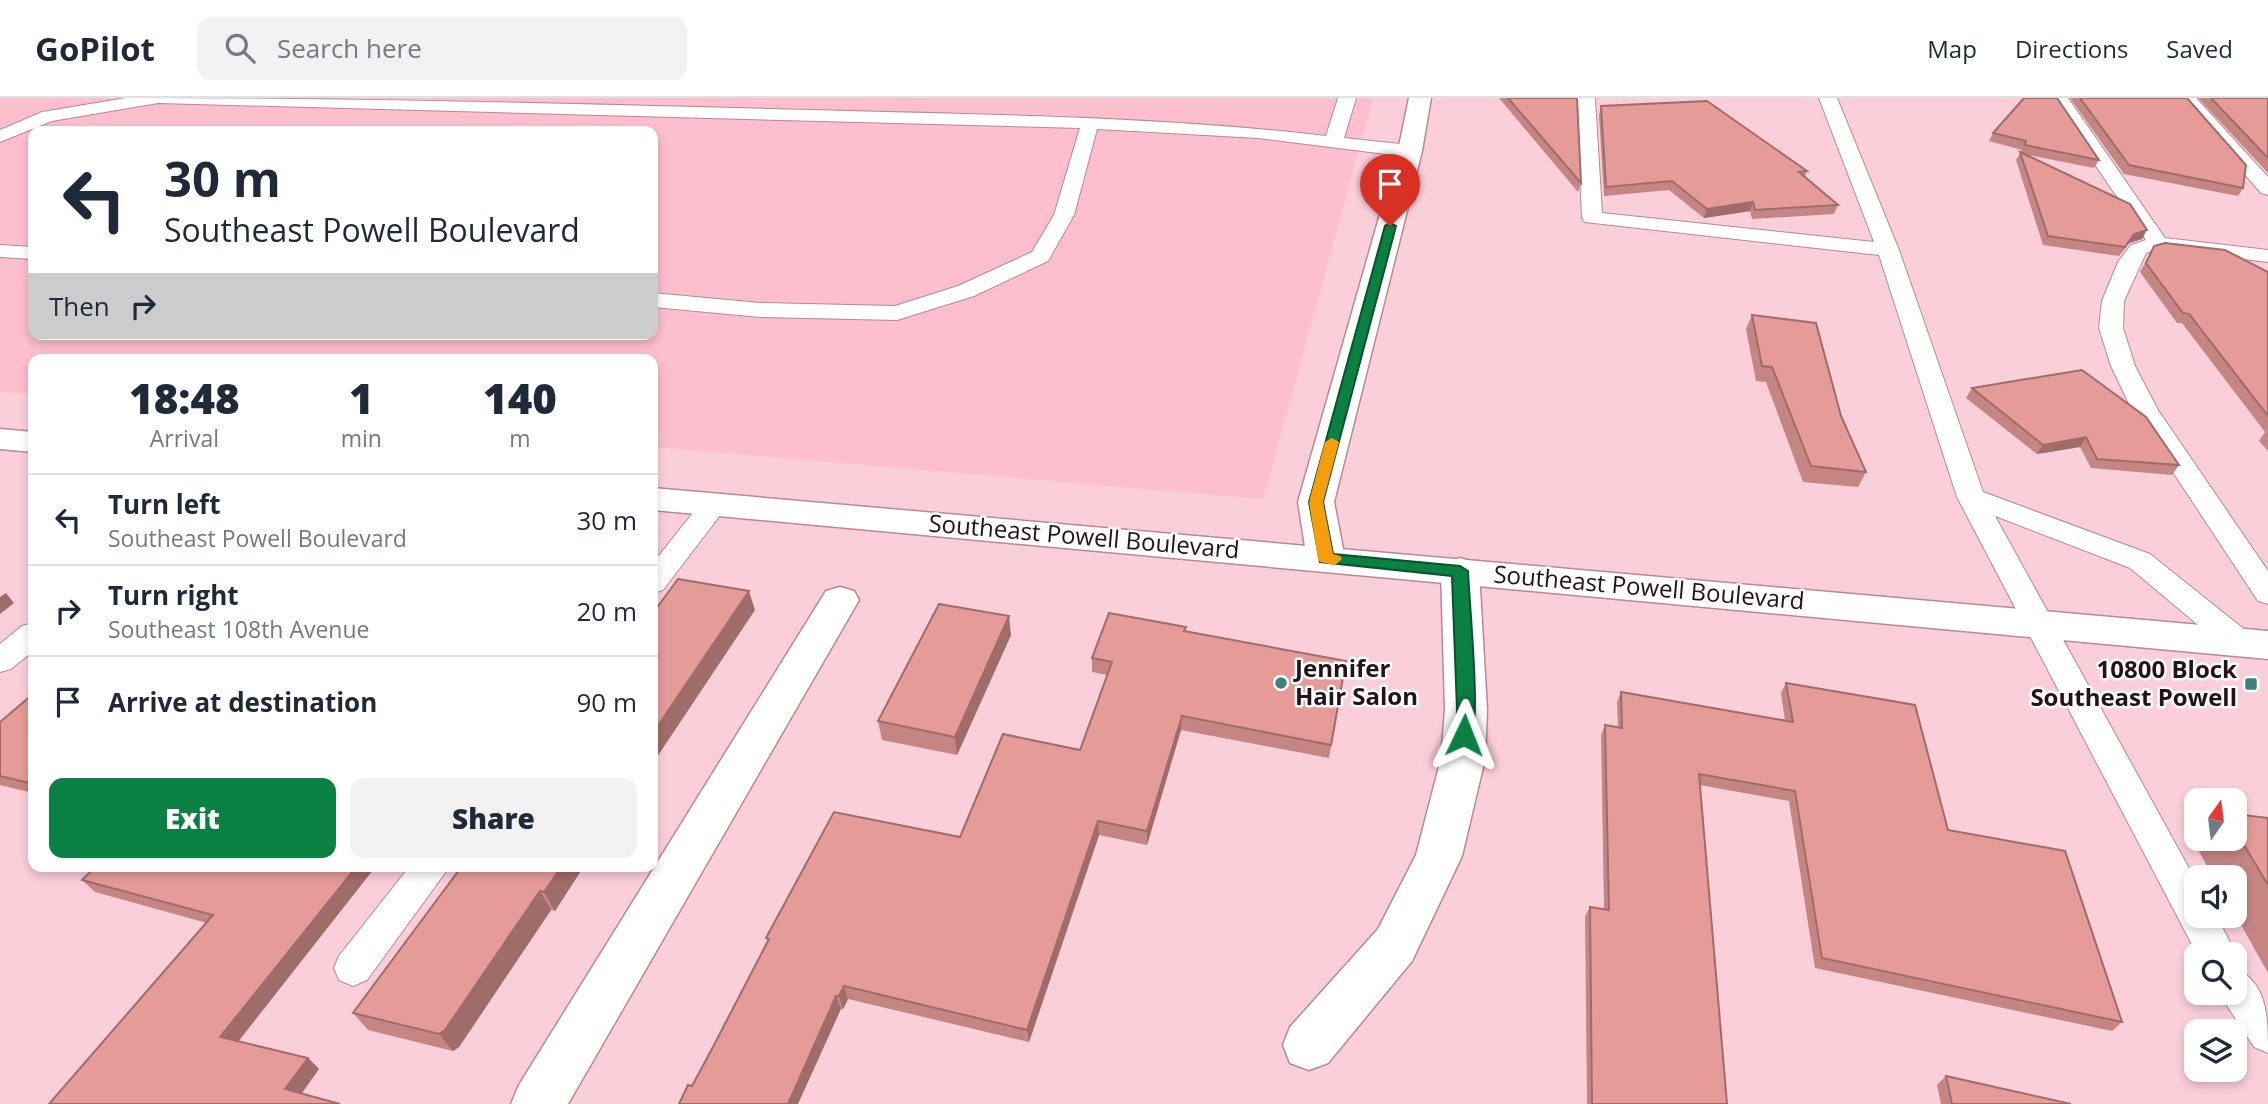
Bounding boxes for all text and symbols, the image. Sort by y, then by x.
search box [197,17,687,80]
text: GoPilot [35,26,155,71]
icon: search [221,29,259,67]
text: Search here [277,30,422,66]
text: Map [1927,32,1977,65]
text: Directions [2015,32,2128,65]
text: Saved [2166,32,2233,65]
text: 30 m [164,145,281,211]
icon: left [49,154,140,245]
pin [1360,154,1420,226]
icon: arrive [1371,165,1409,203]
text: Southeast Powell Boulevard [164,208,580,251]
icon: right [124,287,162,325]
text: Then [49,288,110,324]
text: 18:48 [129,369,240,426]
text: 1 [349,369,374,426]
text: 140 [483,369,557,426]
text: Arrival [150,422,219,454]
text: min [341,422,382,454]
text: m [509,422,531,454]
text: Turn left [108,486,220,522]
icon: left [49,501,87,539]
text: 30 m [576,502,637,538]
street label: Southeast Powell Boulevard [927,505,1241,566]
text: Southeast Powell Boulevard [108,522,407,554]
street label: Southeast Powell Boulevard [1492,556,1806,617]
text: Turn right [108,577,239,613]
icon: right [49,592,87,630]
text: 20 m [576,593,637,629]
text: Southeast 108th Avenue [108,613,370,645]
place label: Jennifer Hair Salon [1293,651,1418,712]
place label: 10800 Block Southeast Powell [2030,652,2237,713]
marker: Jennifer Hair Salon [1273,675,1289,691]
marker: 10800 Block Southeast Powell [2243,676,2259,692]
icon: arrive [49,683,87,721]
text: Arrive at destination [108,684,377,720]
text: 90 m [576,684,637,720]
position arrow [1427,698,1501,772]
button: Exit [49,778,336,858]
button: Share [350,778,637,858]
north arrow [2184,788,2247,850]
map controls [2184,788,2247,1082]
button: sound [2184,865,2247,928]
button: search [2184,942,2247,1005]
button: layers [2184,1019,2247,1082]

